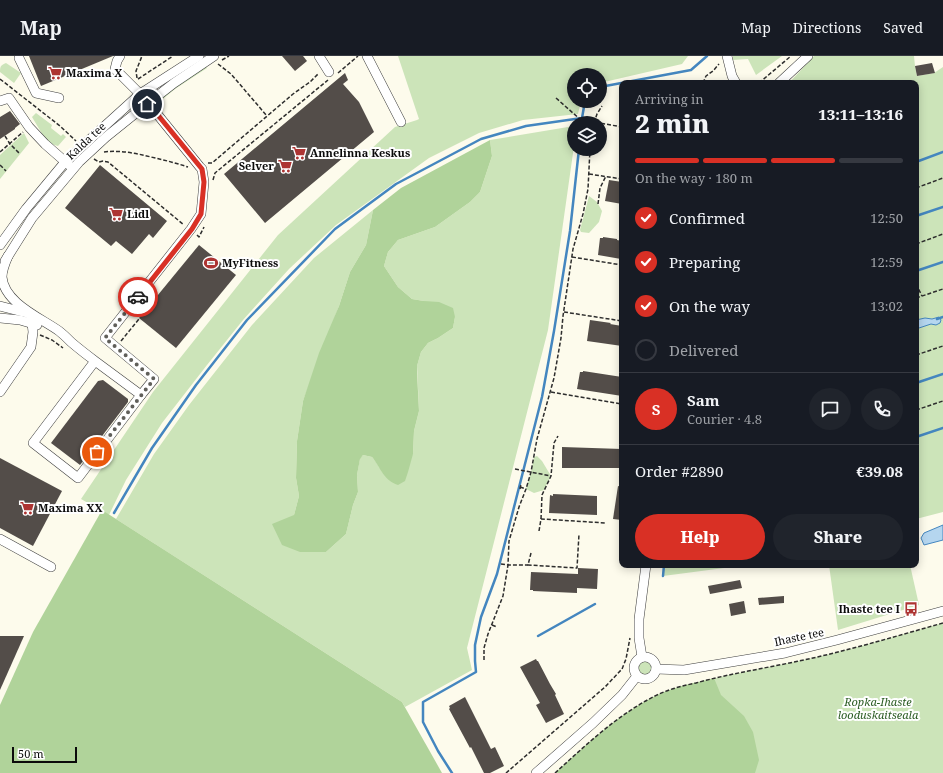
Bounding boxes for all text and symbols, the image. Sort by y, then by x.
text: Map [20,15,62,41]
text: Map [741,18,771,37]
text: Directions [793,18,861,37]
text: Saved [883,18,923,37]
supermarket icon: Maxima X [47,65,63,81]
place label: Maxima X [66,65,122,80]
map controls [567,68,607,156]
button: locate [567,68,607,108]
pin [130,87,164,121]
text: Arriving in [635,90,704,108]
icon: home [136,93,158,115]
text: 13:11–13:16 [818,104,903,124]
text: 2 min [635,105,710,141]
button: layers [567,116,607,156]
street label: Kalda tee [63,118,109,163]
supermarket icon: Annelinna Keskus [291,145,307,161]
place label: Annelinna Keskus [310,145,410,160]
place label: Selver [239,158,274,173]
supermarket icon: Selver [277,158,293,174]
text: On the way · 180 m [635,169,753,187]
supermarket icon: Lidl [108,206,124,222]
place label: Lidl [127,206,149,221]
icon: check [635,207,657,229]
text: Confirmed [669,208,745,228]
text: 12:50 [870,209,903,227]
icon: check [635,251,657,273]
text: Preparing [669,252,740,272]
text: 12:59 [870,253,903,271]
sports icon: MyFitness [203,255,219,271]
place label: MyFitness [222,255,278,270]
courier [118,277,158,317]
icon: car [127,286,149,308]
icon: check [635,295,657,317]
text: On the way [669,296,750,316]
text: 13:02 [870,297,903,315]
text: Delivered [669,340,738,360]
button: chat [809,388,851,430]
button: phone [861,388,903,430]
text: Sam [687,390,719,410]
text: S [652,399,660,419]
text: Courier · 4.8 [687,410,762,428]
pin [80,435,114,469]
icon: bag [86,441,108,463]
text: Order #2890 [635,461,723,481]
text: €39.08 [856,461,903,481]
supermarket icon: Maxima XX [19,500,35,516]
place label: Maxima XX [38,500,102,515]
button: Help [635,514,765,560]
button: Share [773,514,903,560]
place label: Ihaste tee I [838,601,901,616]
bus stop icon: Ihaste tee I [903,601,919,617]
street label: Ihaste tee [773,624,825,649]
park label: Ropka-Ihaste looduskaitseala [838,694,919,722]
scale bar [12,745,77,764]
text: 50 m [18,746,44,761]

